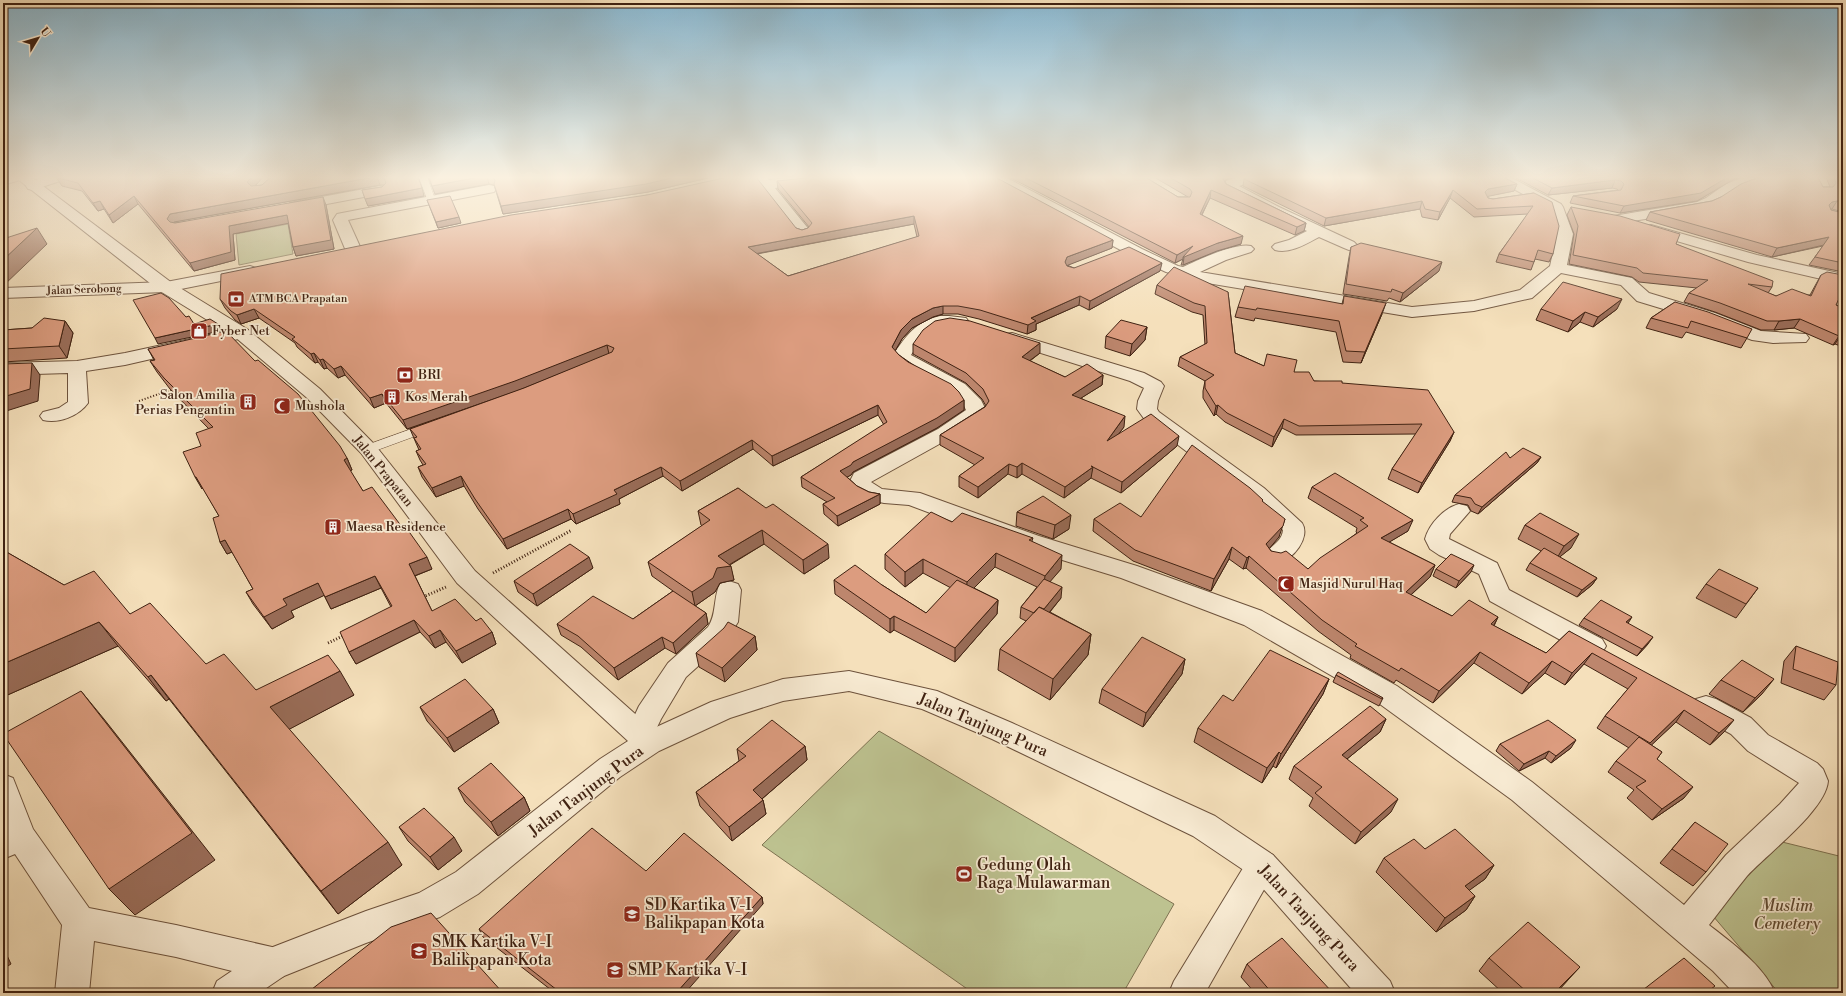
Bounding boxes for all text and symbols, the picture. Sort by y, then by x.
north arrow [18,18,58,58]
text: U [37,25,54,41]
street label: Jalan Serobong [45,282,122,298]
bank icon: ATM BCA Prapatan [226,289,246,309]
place label: ATM BCA Prapatan [248,292,348,306]
shop icon: Fyber Net [189,321,209,341]
place label: Fyber Net [212,323,270,339]
bank icon: BRI [395,365,415,385]
place label: BRI [417,367,441,383]
place label: Salon Amilia Perias Pengantin [135,387,235,418]
building icon: Kos Merah [382,387,402,407]
place label: Kos Merah [405,389,468,405]
building icon: Salon Amilia Perias Pengantin [238,392,258,412]
mosque icon: Mushola [272,396,292,416]
place label: Mushola [295,398,345,414]
street label: Jalan Prapatan [349,431,417,510]
building icon: Maesa Residence [323,517,343,537]
place label: Maesa Residence [346,519,446,535]
mosque icon: Masjid Nurul Haq [1276,574,1296,594]
place label: Masjid Nurul Haq [1299,576,1403,592]
street label: Jalan Tanjung Pura [914,688,1052,762]
street label: Jalan Tanjung Pura [524,741,648,841]
place label: Gedung Olah Raga Mulawarman [977,855,1111,893]
street label: Jalan Tanjung Pura [1254,860,1364,976]
sports icon: Gedung Olah Raga Mulawarman [954,864,974,884]
place label: SD Kartika V-I Balikpapan Kota [644,895,766,933]
park label: Muslim Cemetery [1753,896,1821,934]
school or university icon: SD Kartika V-I Balikpapan Kota [622,904,642,924]
place label: SMK Kartika V-I Balikpapan Kota [431,932,553,970]
school or university icon: SMK Kartika V-I Balikpapan Kota [409,941,429,961]
school or university icon: SMP Kartika V-I [605,960,625,980]
place label: SMP Kartika V-I [628,960,747,980]

